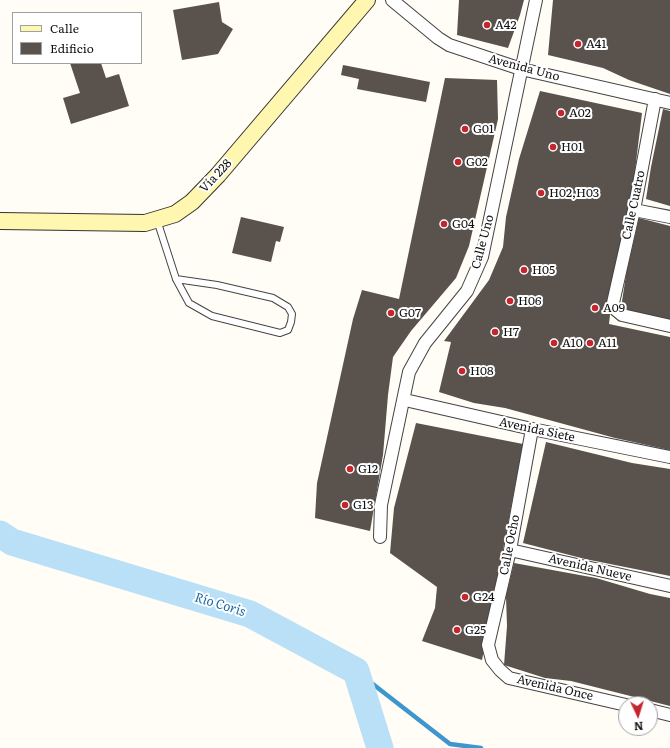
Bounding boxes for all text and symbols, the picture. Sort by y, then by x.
legend [12,12,142,64]
place label: A42 [495,18,517,32]
text: Calle [50,19,79,37]
marker: A42 [482,20,492,30]
place label: A41 [586,37,606,51]
text: Edificio [50,39,94,57]
marker: A41 [573,39,583,49]
street label: Avenida Uno [487,52,561,84]
place label: A02 [569,106,591,120]
marker: A02 [556,108,566,118]
place label: G01 [473,122,494,136]
marker: G01 [460,124,470,134]
place label: H01 [561,140,583,154]
marker: H01 [548,142,558,152]
place label: G02 [466,155,488,169]
street label: Vía 228 [197,156,235,196]
marker: G02 [453,157,463,167]
street label: Calle Cuatro [620,169,648,241]
place label: H02,H03 [549,186,599,200]
marker: H02,H03 [536,188,546,198]
street label: Calle Uno [469,213,497,271]
place label: G04 [452,217,475,231]
marker: G04 [439,219,449,229]
place label: H05 [532,263,555,277]
marker: H05 [519,265,529,275]
place label: H06 [518,294,541,308]
marker: H06 [505,296,515,306]
place label: A09 [603,301,625,315]
marker: A09 [590,303,600,313]
place label: G07 [399,306,421,320]
marker: G07 [386,308,396,318]
place label: H7 [503,325,519,339]
marker: H7 [490,327,500,337]
place label: A10 [562,336,583,350]
place label: A11 [598,336,617,350]
marker: A10 [549,338,559,348]
marker: A11 [585,338,595,348]
place label: H08 [470,364,494,378]
marker: H08 [457,366,467,376]
street label: Avenida Siete [498,415,576,445]
place label: G12 [358,462,378,476]
marker: G12 [345,464,355,474]
place label: G13 [353,498,373,512]
marker: G13 [340,500,350,510]
street label: Calle Ocho [497,514,523,576]
street label: Avenida Nueve [547,551,633,585]
water label: Río Coris [193,590,247,620]
place label: G24 [473,590,495,604]
marker: G24 [460,592,470,602]
place label: G25 [465,623,486,637]
marker: G25 [452,625,462,635]
street label: Avenida Once [515,672,595,704]
north arrow [618,696,658,736]
text: N [634,719,644,735]

